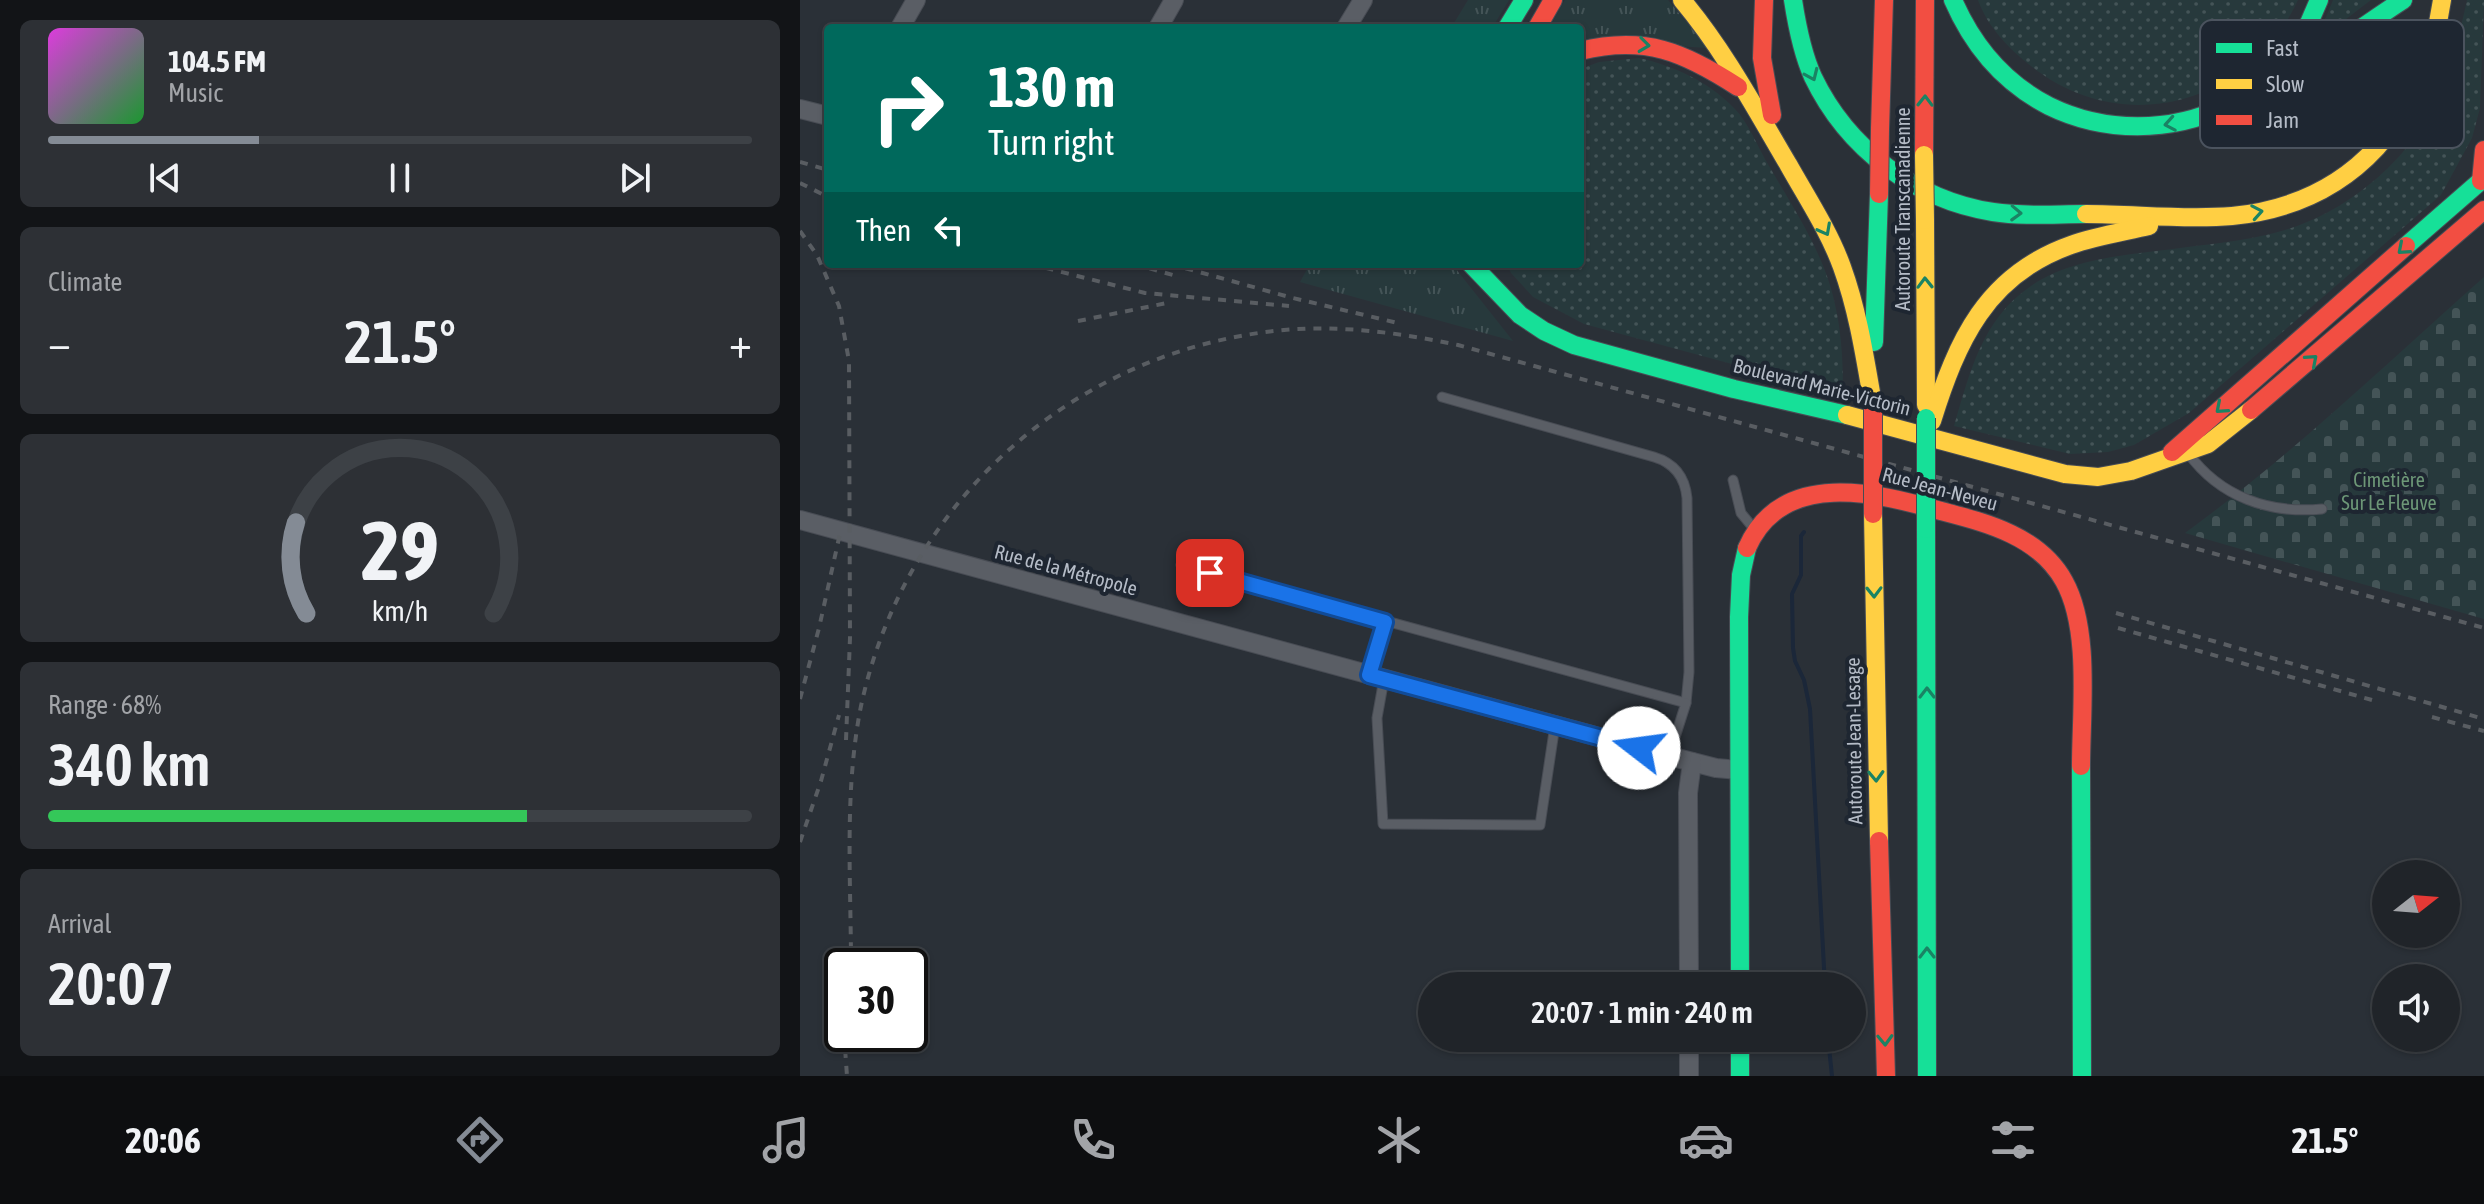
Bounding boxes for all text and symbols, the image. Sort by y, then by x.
legend [2200,20,2464,148]
text: Fast [2266,35,2299,61]
one-way arrow [1638,36,1651,53]
text: 104.5 FM [168,44,266,78]
text: 130 m [988,55,1115,119]
icon: right [856,56,960,160]
one-way arrow [1802,67,1818,81]
text: Slow [2266,71,2304,97]
text: Music [168,78,223,108]
one-way arrow [1916,94,1934,107]
street label: Autoroute Transcanadienne [1891,107,1914,311]
text: Jam [2266,107,2299,133]
one-way arrow [2163,114,2177,131]
text: Turn right [988,121,1115,163]
icon: previous [143,156,187,200]
icon: pause [378,156,422,200]
icon: next [613,156,657,200]
one-way arrow [2250,204,2264,221]
one-way arrow [2010,205,2023,222]
icon: left [927,208,971,252]
text: Then [856,213,911,247]
one-way arrow [1816,221,1831,236]
one-way arrow [2397,239,2412,254]
text: Climate [48,267,122,297]
one-way arrow [1916,276,1934,289]
text: 21.5° [344,307,456,376]
text: − [48,317,71,367]
text: + [729,317,752,367]
street label: Boulevard Marie-Victorin [1731,353,1913,420]
one-way arrow [2303,355,2318,370]
one-way arrow [2216,399,2231,413]
street label: Rue Jean-Neveu [1880,462,2000,515]
park label: Cimetière Sur Le Fleuve [2341,468,2437,514]
text: 29 [361,502,439,598]
street label: Rue de la Métropole [992,539,1140,600]
pin [1176,539,1244,607]
icon: arrive [1188,551,1232,595]
one-way arrow [1865,586,1882,599]
text: km/h [372,594,428,627]
street label: Autoroute Jean-Lesage [1841,657,1866,825]
one-way arrow [1918,686,1936,699]
text: Range · 68% [48,690,161,720]
position arrow [1597,706,1681,790]
text: 340 km [48,730,210,799]
one-way arrow [1868,770,1885,783]
north arrow [2372,860,2460,948]
map controls [2372,860,2460,1052]
text: Arrival [48,909,112,939]
one-way arrow [1918,946,1936,959]
speed limit sign: 30 [824,948,928,1052]
text: 20:07 [48,949,174,1018]
button: sound [2372,964,2460,1052]
text: 20:07 · 1 min · 240 m [1531,995,1753,1029]
one-way arrow [1877,1034,1894,1047]
icon: directions [452,1112,508,1168]
icon: music [758,1112,814,1168]
icon: phone [1065,1112,1121,1168]
icon: climate [1371,1112,1427,1168]
icon: car [1678,1112,1734,1168]
icon: filters [1985,1112,2041,1168]
text: 20:06 [125,1119,201,1161]
text: 21.5° [2291,1119,2359,1161]

